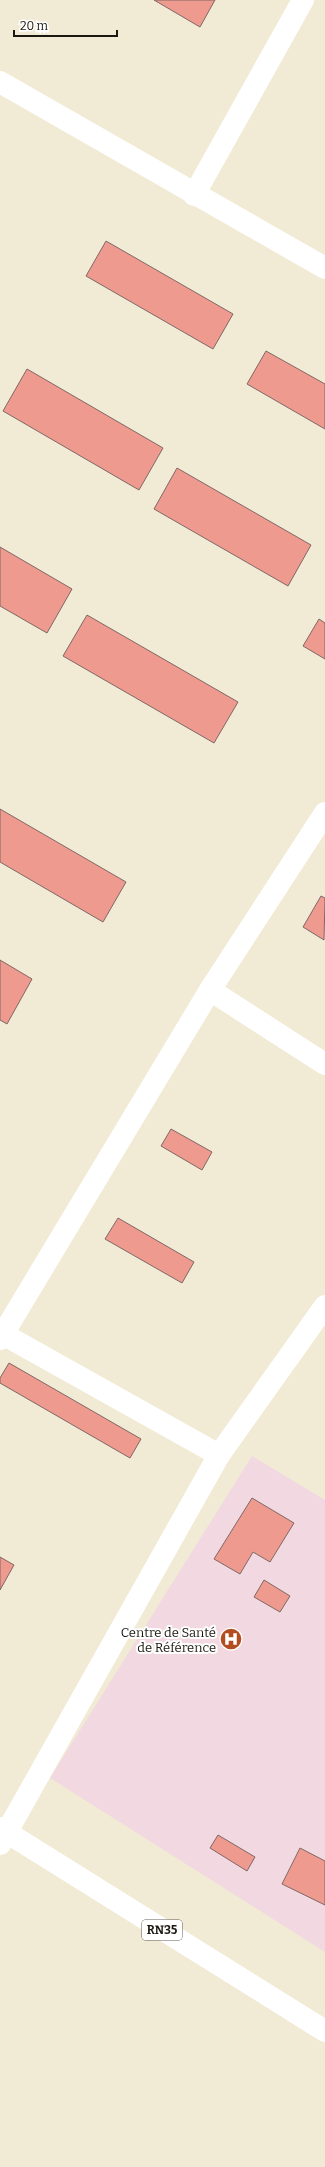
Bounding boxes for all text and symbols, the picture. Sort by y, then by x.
scale bar [14,12,117,38]
text: 20 m [20,19,49,33]
place label: Centre de Santé de Référence [121,1625,216,1655]
hospital icon: Centre de Santé de Référence [218,1626,244,1652]
road number: RN35 [142,1920,182,1940]

